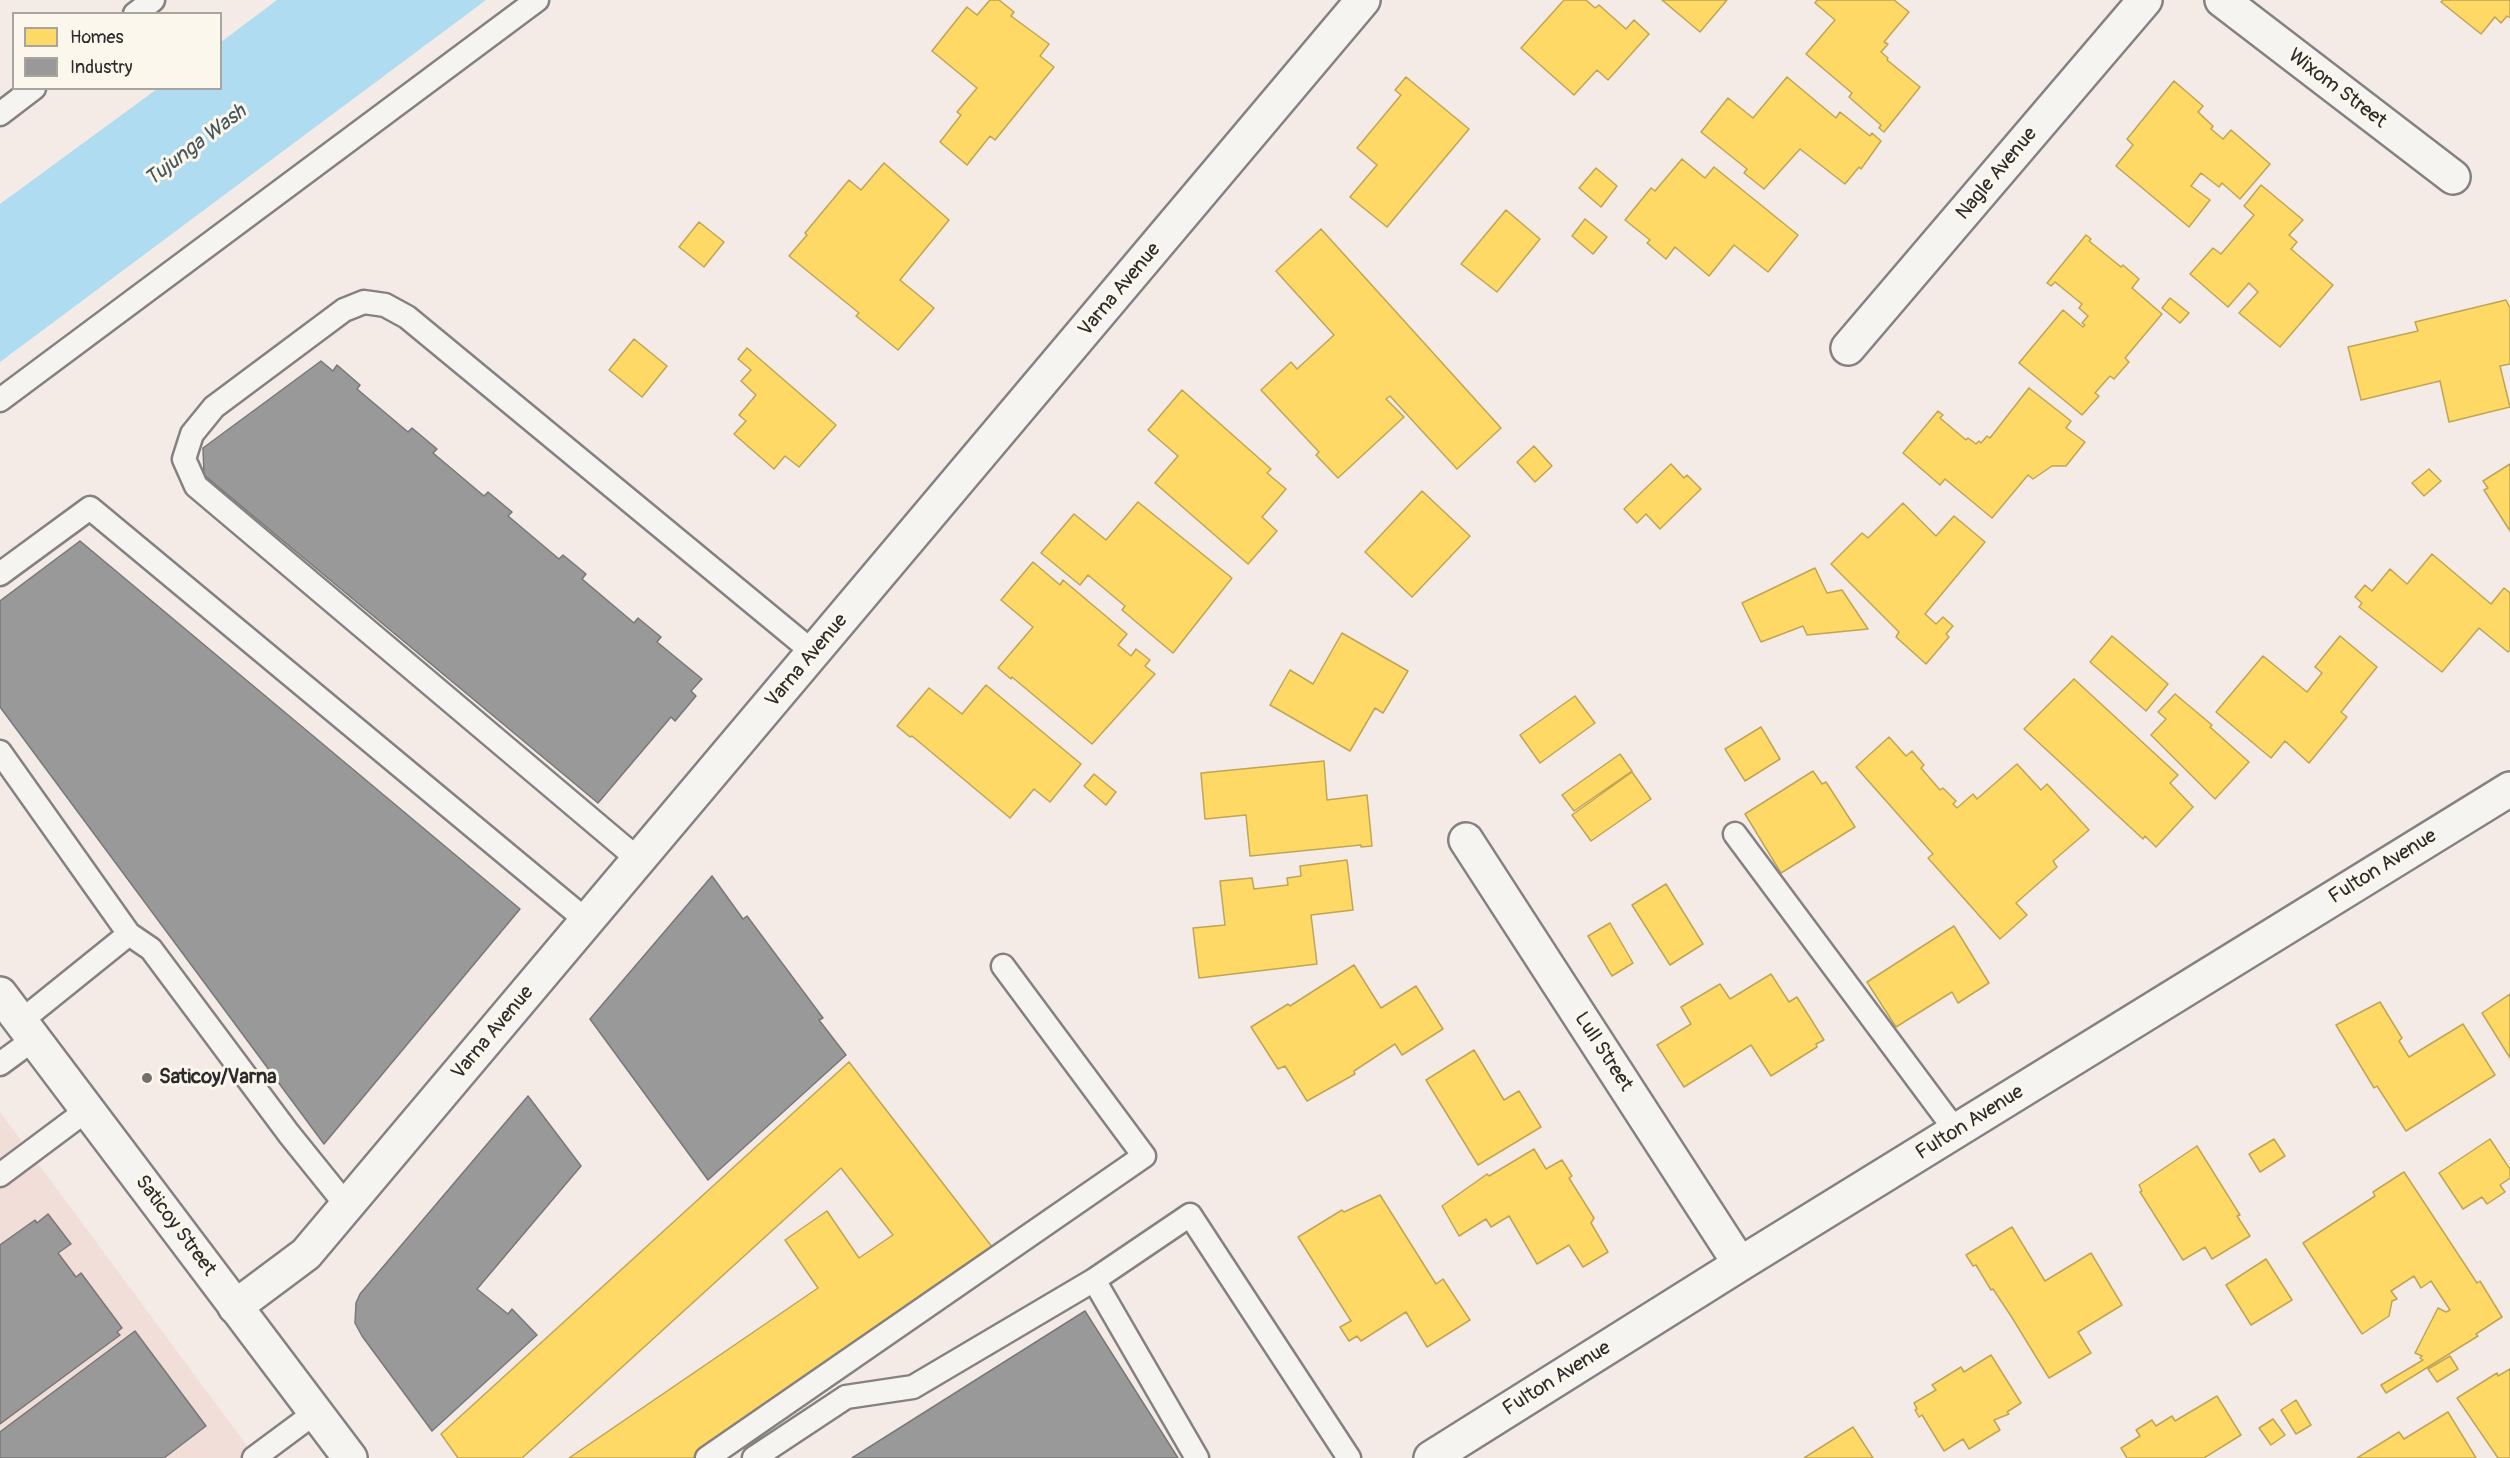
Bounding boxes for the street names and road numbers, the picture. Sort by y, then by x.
street label: Wixom Street [2283,44,2391,134]
street label: Nagle Avenue [1951,123,2043,225]
street label: Varna Avenue [1074,238,1166,342]
street label: Varna Avenue [761,609,853,713]
street label: Fulton Avenue [2325,824,2441,910]
street label: Varna Avenue [447,981,539,1085]
street label: Lull Street [1569,1008,1637,1096]
street label: Fulton Avenue [1912,1080,2028,1166]
street label: Saticoy Street [129,1171,221,1281]
street label: Fulton Avenue [1499,1336,1615,1422]

